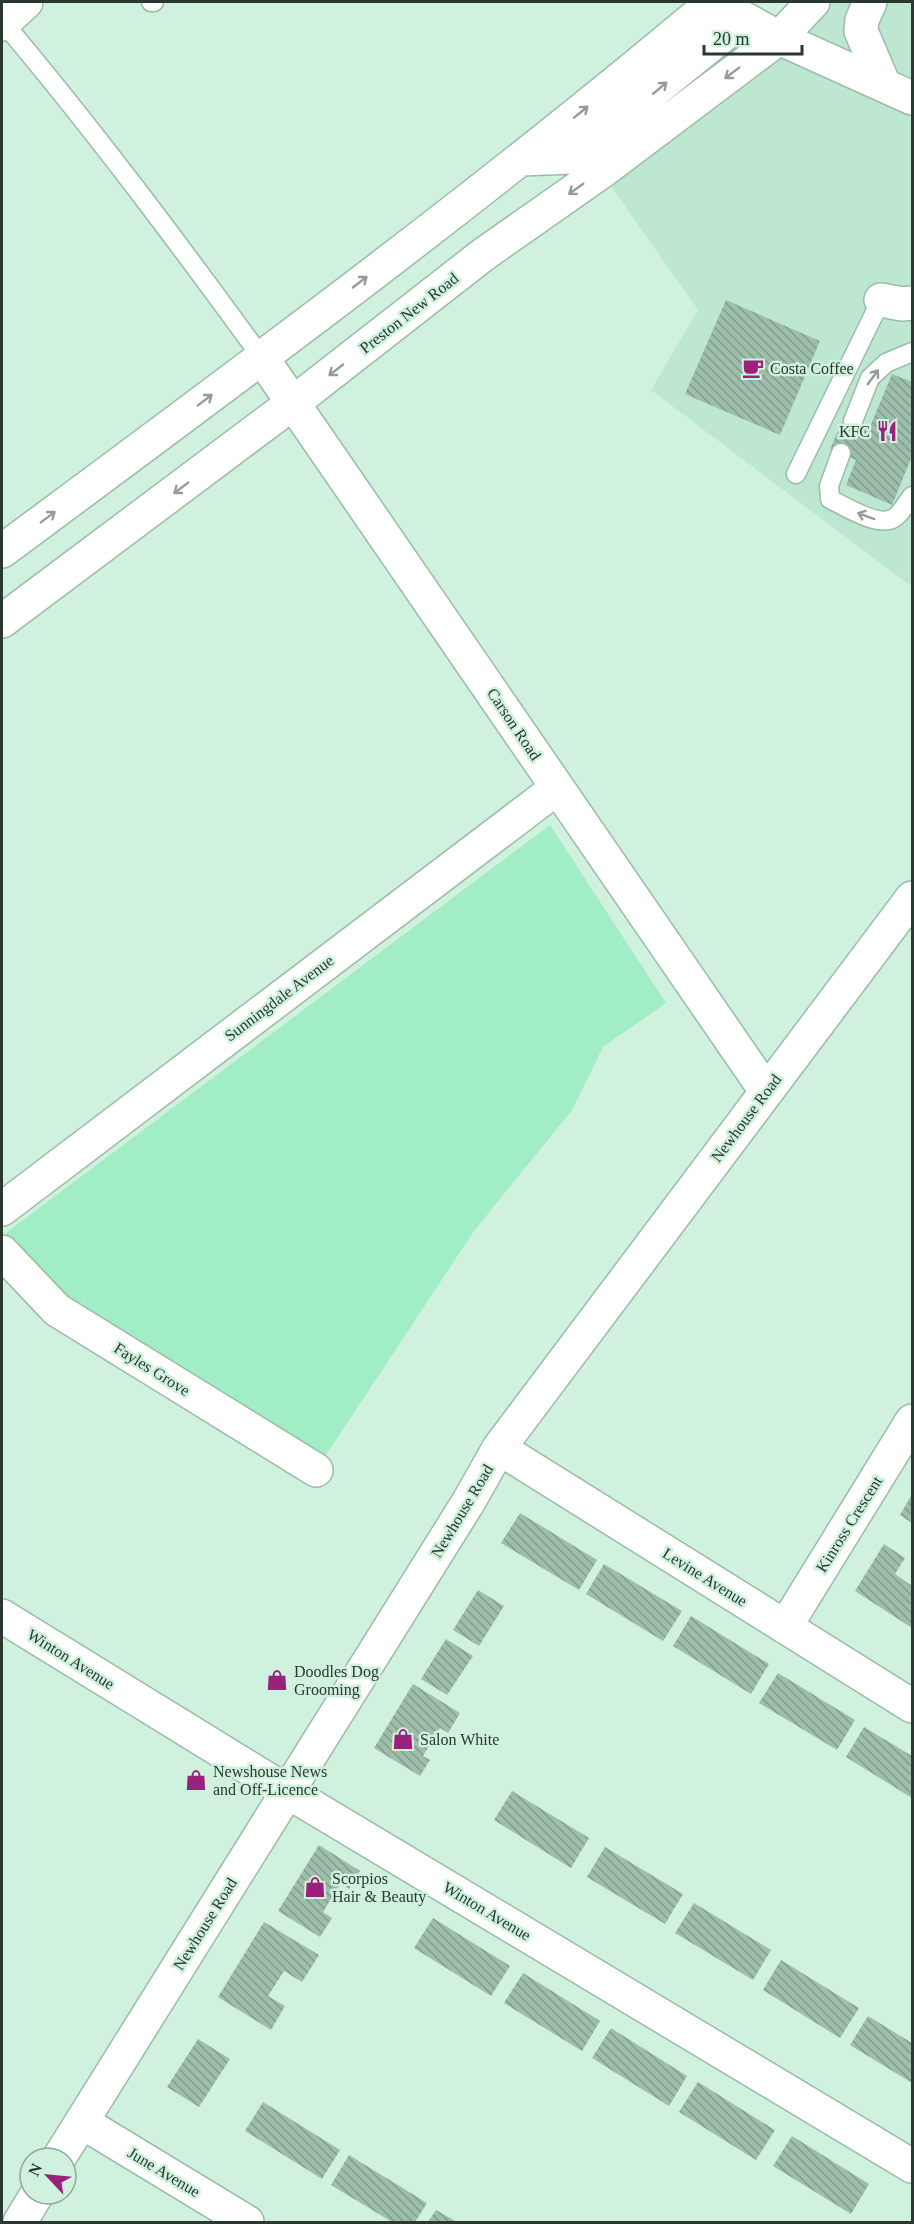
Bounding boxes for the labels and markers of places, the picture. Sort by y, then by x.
cafe icon: Costa Coffee [741,356,765,380]
place label: Costa Coffee [770,360,854,377]
restaurant icon: KFC [875,419,899,443]
place label: KFC [839,423,870,440]
place label: Doodles Dog Grooming [294,1663,379,1699]
shop icon: Doodles Dog Grooming [265,1668,289,1692]
shop icon: Salon White [391,1727,415,1751]
place label: Salon White [420,1731,499,1748]
place label: Newshouse News and Off-Licence [213,1763,327,1798]
shop icon: Newshouse News and Off-Licence [184,1768,208,1792]
place label: Scorpios Hair & Beauty [332,1870,426,1906]
shop icon: Scorpios Hair & Beauty [303,1875,327,1899]

